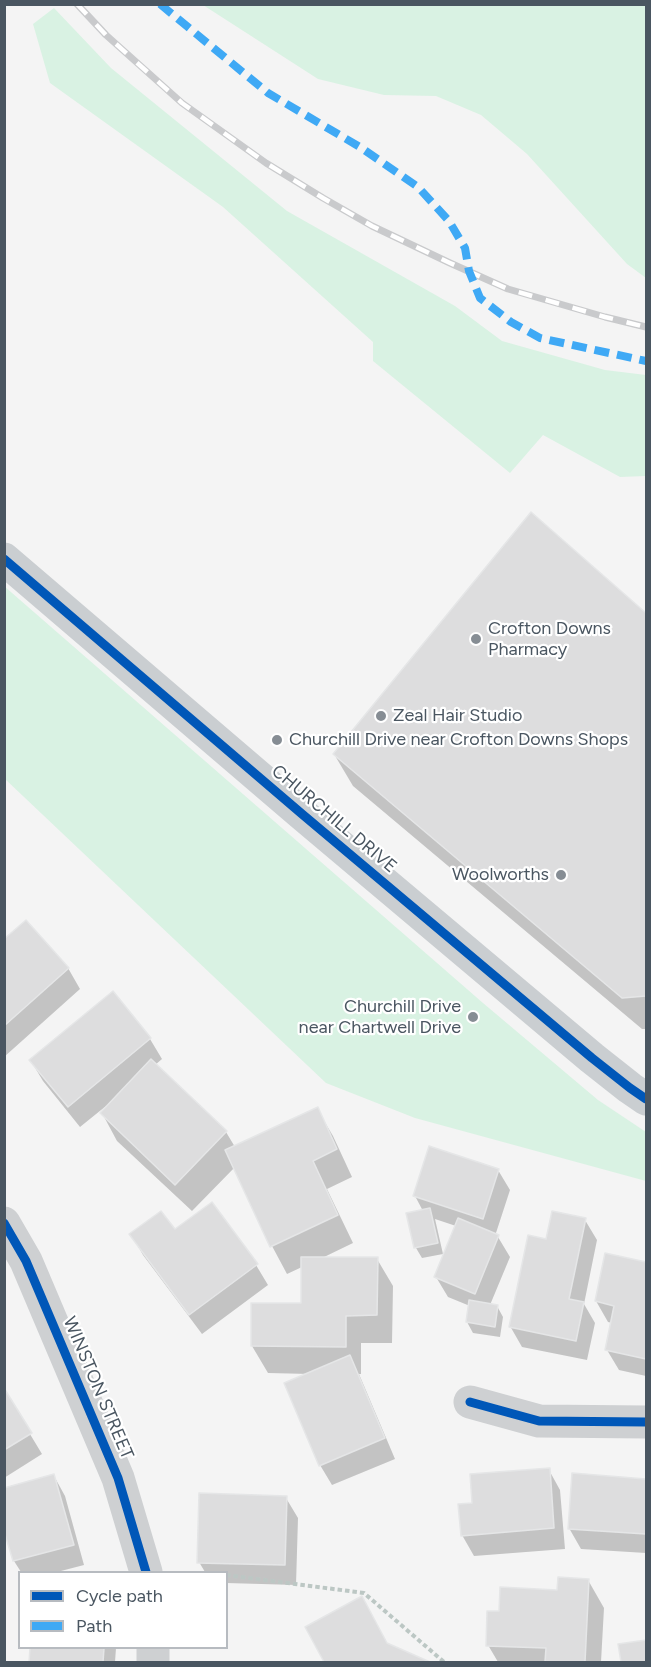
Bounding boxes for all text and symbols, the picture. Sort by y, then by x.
place label: Crofton Downs Pharmacy [488,618,611,660]
marker: Crofton Downs Pharmacy [469,632,483,646]
place label: Zeal Hair Studio [393,705,522,727]
marker: Zeal Hair Studio [374,709,388,723]
place label: Churchill Drive near Crofton Downs Shops [289,729,628,751]
marker: Churchill Drive near Crofton Downs Shops [270,733,284,747]
street label: CHURCHILL DRIVE [267,760,401,878]
place label: Woolworths [452,864,549,886]
marker: Woolworths [554,868,568,882]
place label: Churchill Drive near Chartwell Drive [299,996,461,1038]
marker: Churchill Drive near Chartwell Drive [466,1010,480,1024]
street label: WINSTON STREET [58,1313,138,1463]
legend [18,1571,228,1649]
text: Cycle path [76,1585,163,1607]
text: Path [76,1615,112,1637]

